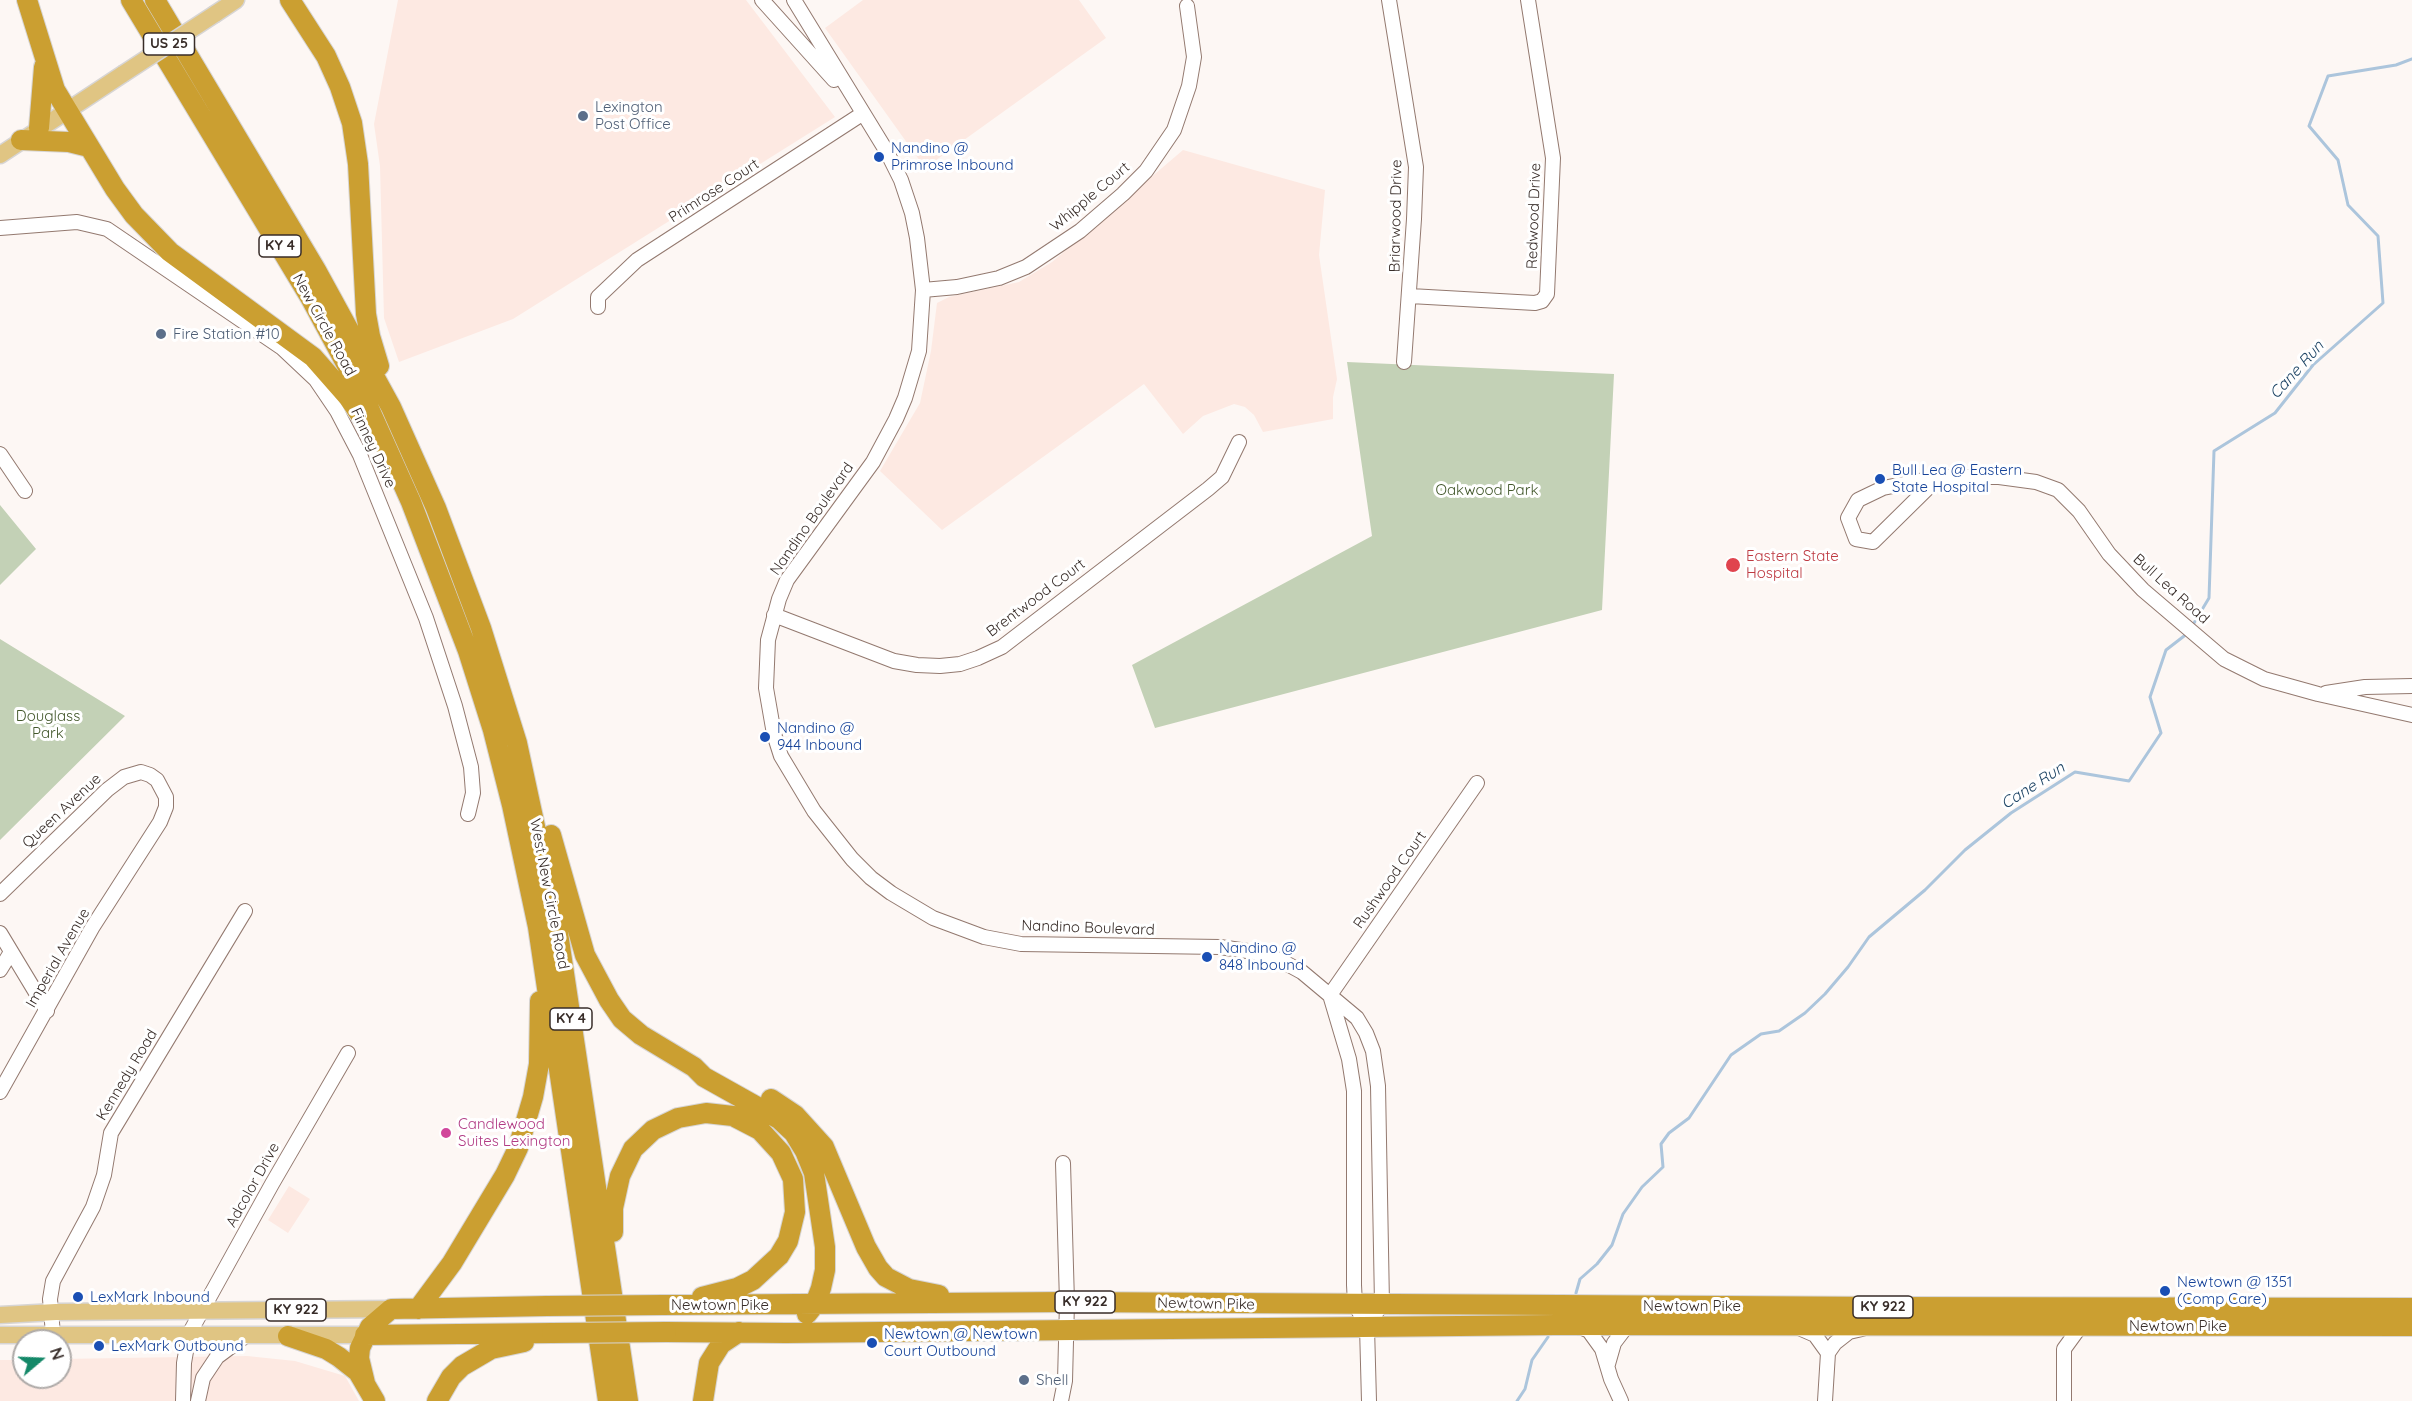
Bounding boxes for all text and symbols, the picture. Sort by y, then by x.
road number: US 25 [144,33,195,55]
place label: Lexington Post Office [595,98,671,133]
marker: Lexington Post Office [576,109,590,123]
place label: Nandino @ Primrose Inbound [891,139,1014,174]
marker: Nandino @ Primrose Inbound [872,150,886,164]
street label: Primrose Court [666,155,762,227]
street label: Whipple Court [1046,158,1134,236]
street label: Briarwood Drive [1386,159,1406,273]
street label: Redwood Drive [1523,163,1545,269]
road number: KY 4 [259,235,301,257]
street label: New Circle Road [288,271,360,379]
place label: Fire Station #10 [173,325,280,343]
marker: Fire Station #10 [154,327,168,341]
water label: Cane Run [2266,337,2328,403]
street label: Finney Drive [347,405,399,491]
street label: Nandino Boulevard [766,459,858,579]
place label: Bull Lea @ Eastern State Hospital [1892,461,2022,496]
marker: Bull Lea @ Eastern State Hospital [1873,472,1887,486]
park label: Oakwood Park [1436,481,1538,499]
place label: Eastern State Hospital [1746,547,1839,582]
street label: Bull Lea Road [2129,550,2213,628]
street label: Brentwood Court [983,555,1089,641]
marker: Eastern State Hospital [1724,556,1742,574]
park label: Douglass Park [16,707,80,742]
place label: Nandino @ 944 Inbound [777,719,862,754]
marker: Nandino @ 944 Inbound [758,730,772,744]
water label: Cane Run [1998,758,2068,814]
street label: Queen Avenue [19,770,105,852]
street label: West New Circle Road [526,817,572,971]
street label: Rushwood Court [1350,828,1430,932]
street label: Imperial Avenue [22,905,94,1011]
street label: Nandino Boulevard [1021,917,1155,939]
place label: Nandino @ 848 Inbound [1219,939,1304,974]
marker: Nandino @ 848 Inbound [1200,950,1214,964]
road number: KY 4 [550,1008,592,1030]
street label: Kennedy Road [93,1026,161,1124]
place label: Candlewood Suites Lexington [458,1115,570,1150]
marker: Candlewood Suites Lexington [439,1126,453,1140]
street label: Adcolor Drive [222,1140,284,1230]
place label: Newtown @ 1351 (Comp Care) [2177,1273,2292,1308]
marker: Newtown @ 1351 (Comp Care) [2158,1284,2172,1298]
place label: LexMark Inbound [90,1288,210,1306]
marker: LexMark Inbound [71,1290,85,1304]
road number: KY 922 [1055,1291,1115,1313]
street label: Newtown Pike [1157,1294,1255,1314]
street label: Newtown Pike [671,1296,769,1314]
road number: KY 922 [1853,1296,1913,1318]
street label: Newtown Pike [1643,1297,1741,1315]
road number: KY 922 [266,1299,326,1321]
street label: Newtown Pike [2129,1317,2227,1335]
place label: Newtown @ Newtown Court Outbound [884,1325,1038,1360]
north arrow [12,1329,72,1389]
marker: Newtown @ Newtown Court Outbound [865,1336,879,1350]
place label: LexMark Outbound [111,1337,244,1355]
marker: LexMark Outbound [92,1339,106,1353]
text: N [46,1345,68,1363]
place label: Shell [1036,1371,1068,1389]
marker: Shell [1017,1373,1031,1387]

